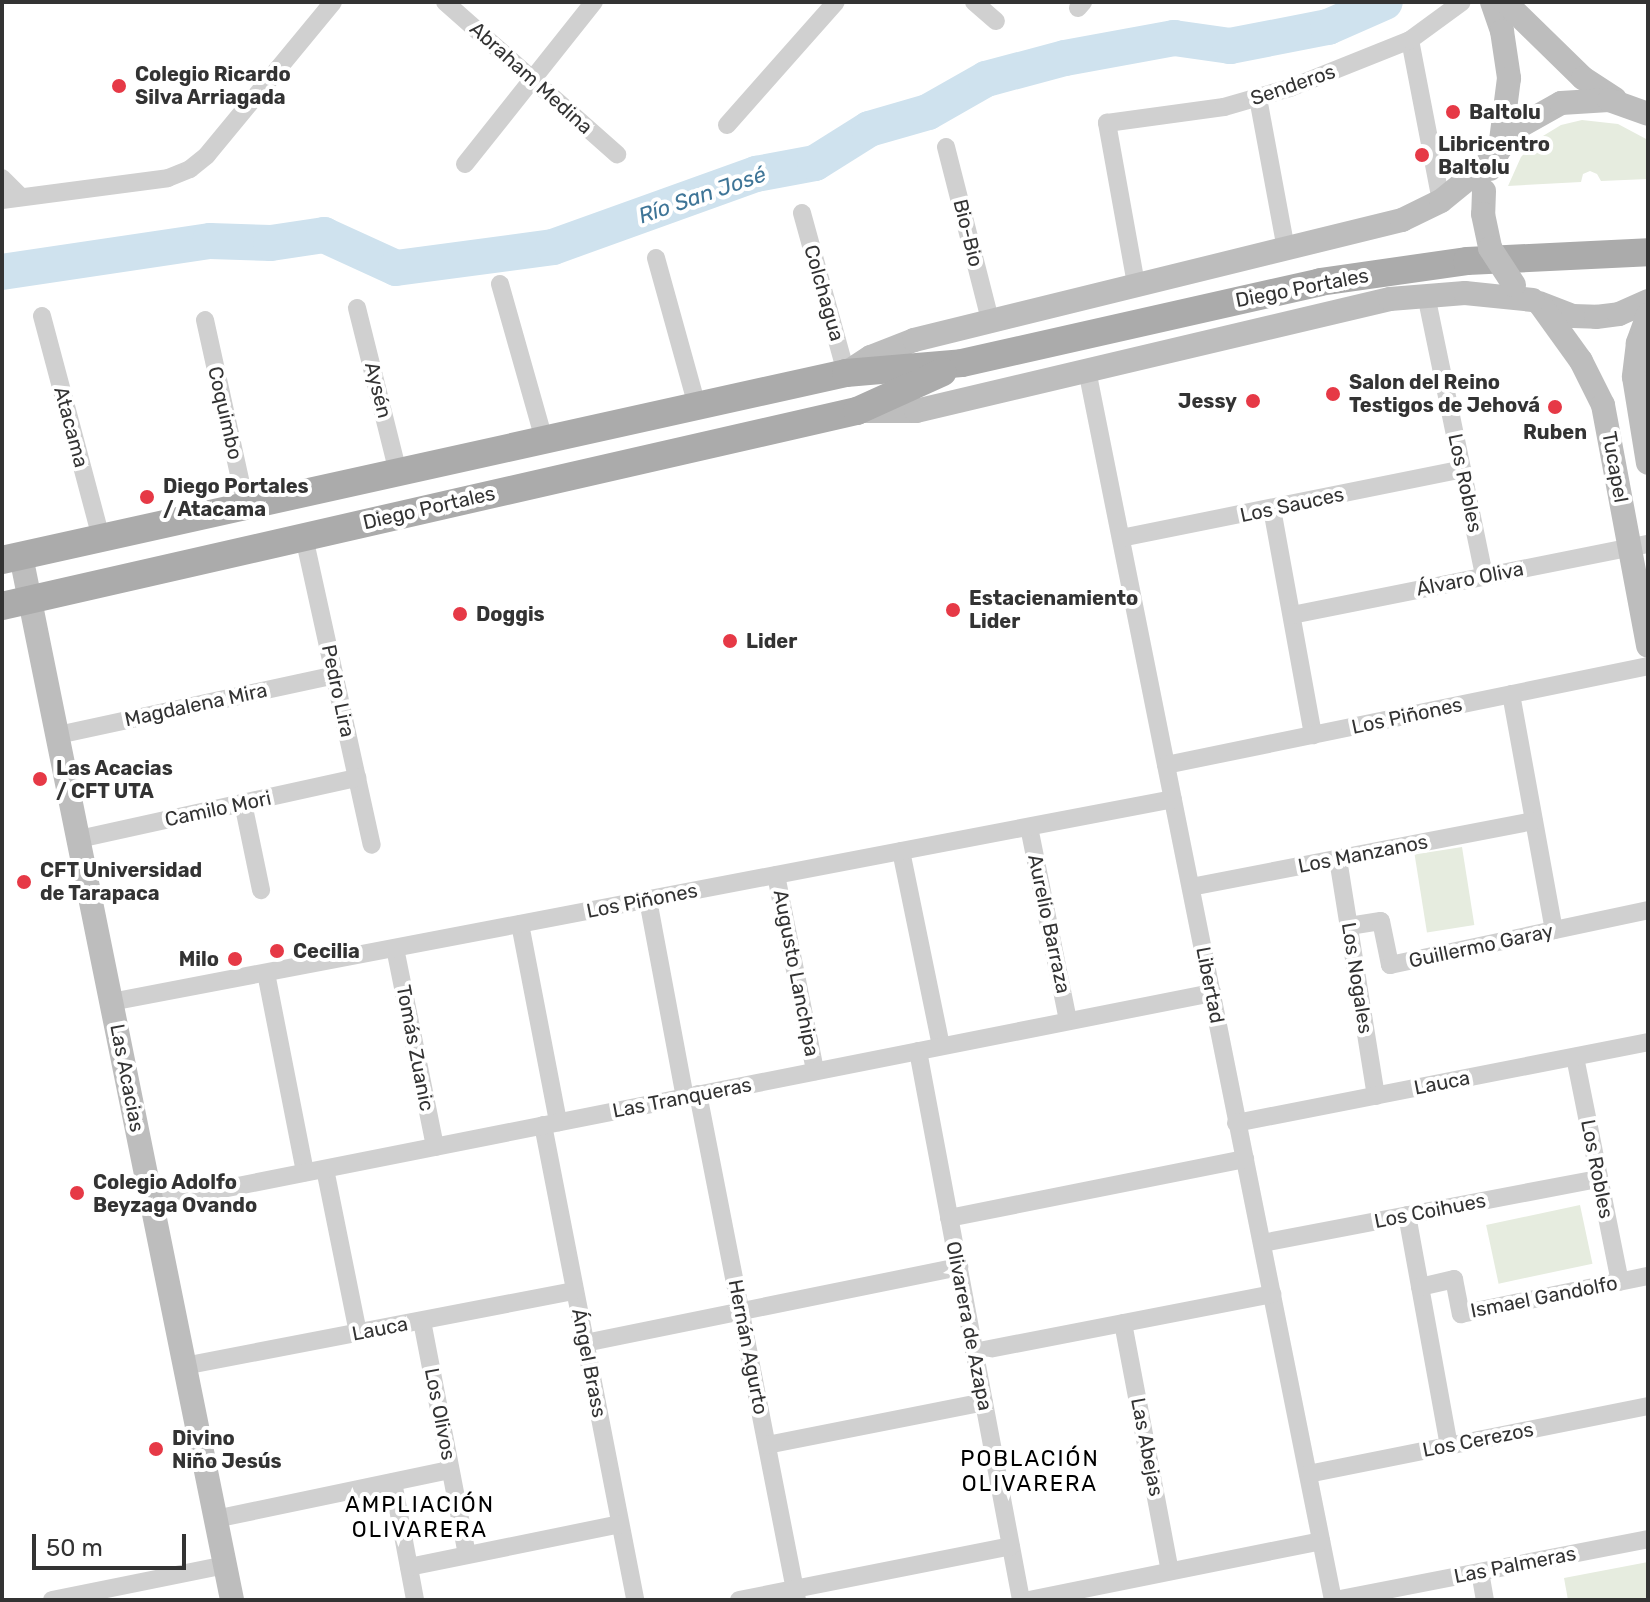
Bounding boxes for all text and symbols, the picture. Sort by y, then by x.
street label: Abraham Medina [465,17,597,139]
street label: Senderos [1248,59,1338,111]
place label: Colegio Ricardo Silva Arriagada [135,62,291,109]
marker: Colegio Ricardo Silva Arriagada [110,77,128,95]
place label: Baltolu [1469,100,1541,124]
marker: Baltolu [1444,103,1462,121]
place label: Libricentro Baltolu [1438,132,1550,179]
marker: Libricentro Baltolu [1413,146,1431,164]
water label: Río San José [635,161,769,229]
street label: Bio-Bio [948,197,988,269]
street label: Colchagua [799,242,849,344]
street label: Diego Portales [1233,263,1371,313]
street label: Aysén [359,359,397,421]
street label: Coquimbo [203,364,247,462]
place label: Salon del Reino Testigos de Jehová [1349,370,1540,417]
street label: Atacama [49,384,93,470]
marker: Salon del Reino Testigos de Jehová [1324,385,1342,403]
place label: Jessy [1178,389,1237,413]
marker: Jessy [1244,392,1262,410]
marker: Ruben [1546,398,1564,416]
place label: Ruben [1523,420,1587,444]
street label: Tucapel [1597,429,1633,505]
street label: Los Robles [1443,431,1487,535]
place label: Diego Portales / Atacama [163,474,309,521]
street label: Diego Portales [361,481,497,535]
street label: Los Sauces [1238,482,1346,528]
marker: Diego Portales / Atacama [138,488,156,506]
street label: Álvaro Oliva [1414,557,1526,601]
place label: Estacienamiento Lider [969,586,1138,633]
marker: Estacienamiento Lider [944,601,962,619]
place label: Doggis [476,602,545,626]
marker: Doggis [451,605,469,623]
place label: Lider [746,629,797,653]
marker: Lider [721,632,739,650]
street label: Pedro Lira [316,642,360,740]
street label: Magdalena Mira [123,678,269,732]
street label: Los Piñones [1350,693,1464,739]
place label: Las Acacias / CFT UTA [56,756,173,803]
marker: Las Acacias / CFT UTA [31,770,49,788]
street label: Camilo Mori [163,786,273,832]
street label: Los Manzanos [1296,830,1430,878]
street label: Aurelio Barraza [1023,852,1075,996]
place label: CFT Universidad de Tarapaca [40,858,203,905]
marker: CFT Universidad de Tarapaca [15,873,33,891]
street label: Los Piñones [585,878,699,924]
street label: Augusto Lanchipa [768,888,824,1058]
street label: Guillermo Garay [1407,919,1555,973]
street label: Los Nogales [1336,921,1378,1035]
place label: Cecilia [293,939,360,963]
marker: Cecilia [268,942,286,960]
street label: Libertad [1191,945,1229,1025]
place label: Milo [179,947,219,971]
marker: Milo [226,950,244,968]
street label: Tomás Zuanic [391,983,439,1113]
street label: Las Acacias [105,1022,149,1134]
street label: Lauca [1412,1066,1472,1100]
street label: Las Tranqueras [610,1073,754,1123]
street label: Los Robles [1576,1118,1618,1220]
place label: Colegio Adolfo Beyzaga Ovando [93,1170,257,1217]
marker: Colegio Adolfo Beyzaga Ovando [68,1184,86,1202]
street label: Los Coihues [1372,1188,1488,1234]
street label: Olivarera de Azapa [941,1239,997,1413]
street label: Ismael Gandolfo [1468,1271,1620,1323]
street label: Hernán Agurto [723,1277,773,1417]
street label: Ángel Brass [567,1306,611,1420]
street label: Lauca [350,1312,410,1346]
street label: Los Olivos [419,1366,461,1462]
street label: Las Abejas [1126,1396,1168,1498]
street label: Los Cerezos [1421,1417,1535,1463]
place label: Divino Niño Jesús [172,1426,282,1473]
marker: Divino Niño Jesús [147,1440,165,1458]
district label: POBLACIÓN OLIVARERA [960,1445,1100,1496]
district label: AMPLIACIÓN OLIVARERA [345,1491,495,1542]
scale bar [36,1518,190,1568]
text: 50 m [46,1534,103,1562]
street label: Las Palmeras [1452,1541,1578,1589]

